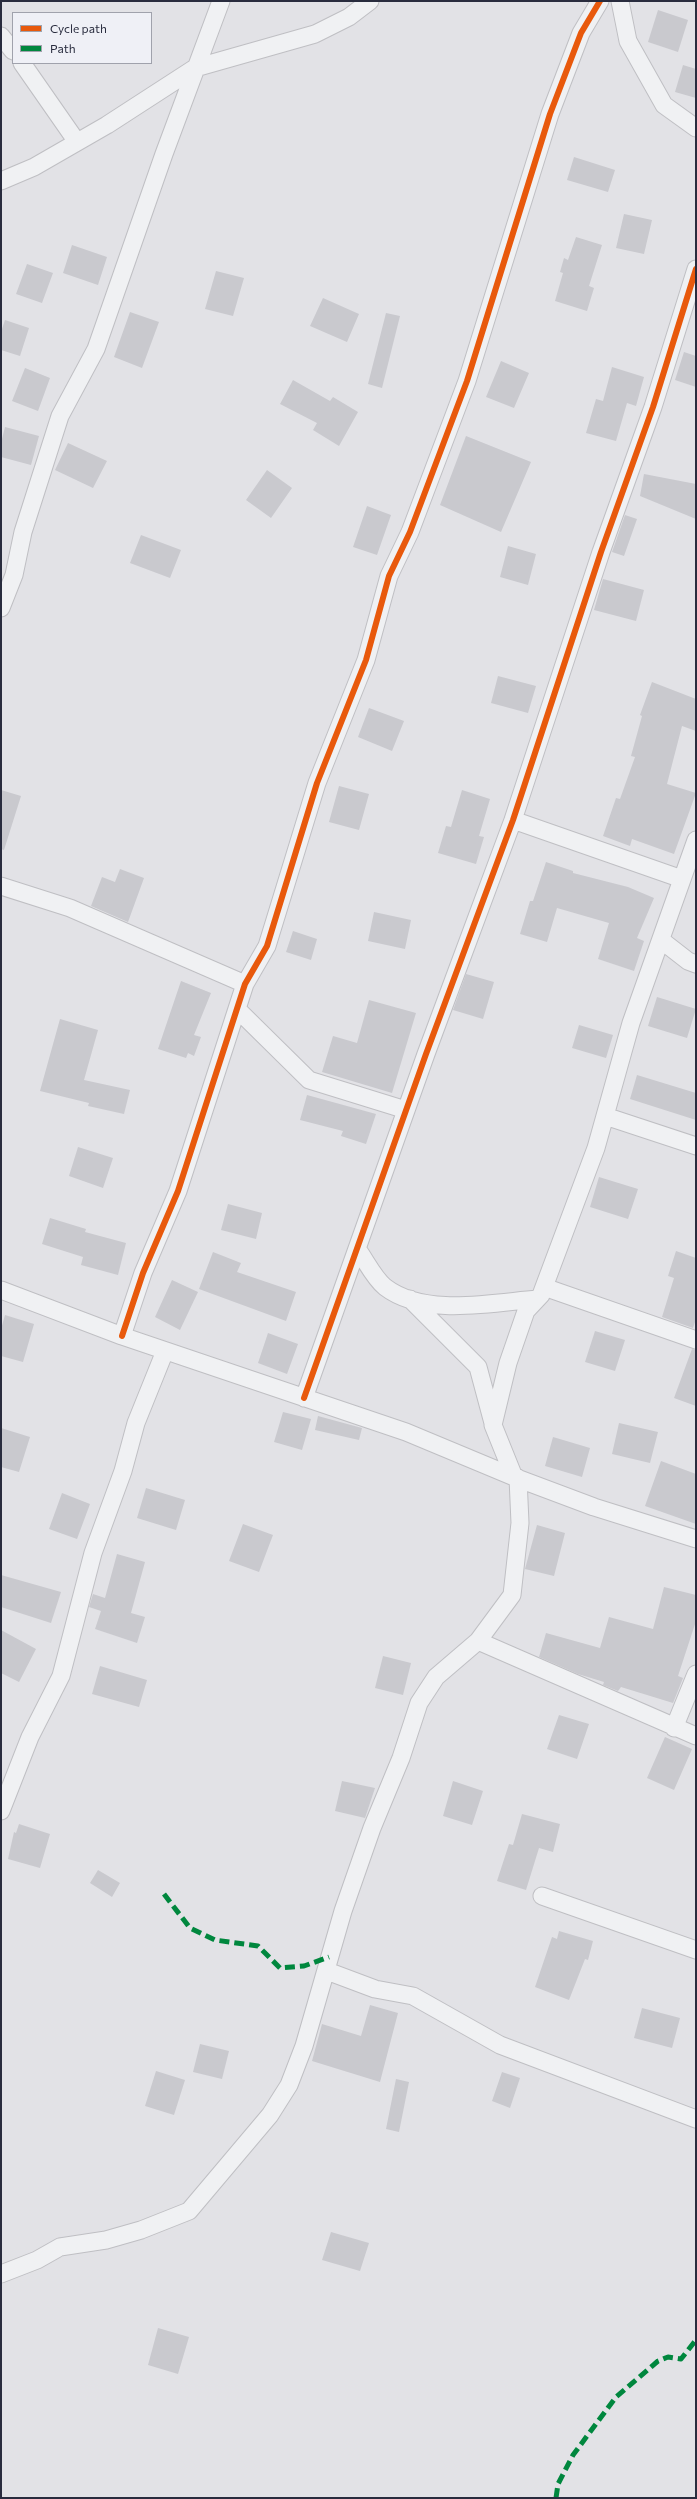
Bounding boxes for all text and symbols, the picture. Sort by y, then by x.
legend [12,12,152,64]
text: Cycle path [50,21,107,35]
text: Path [50,41,76,55]

